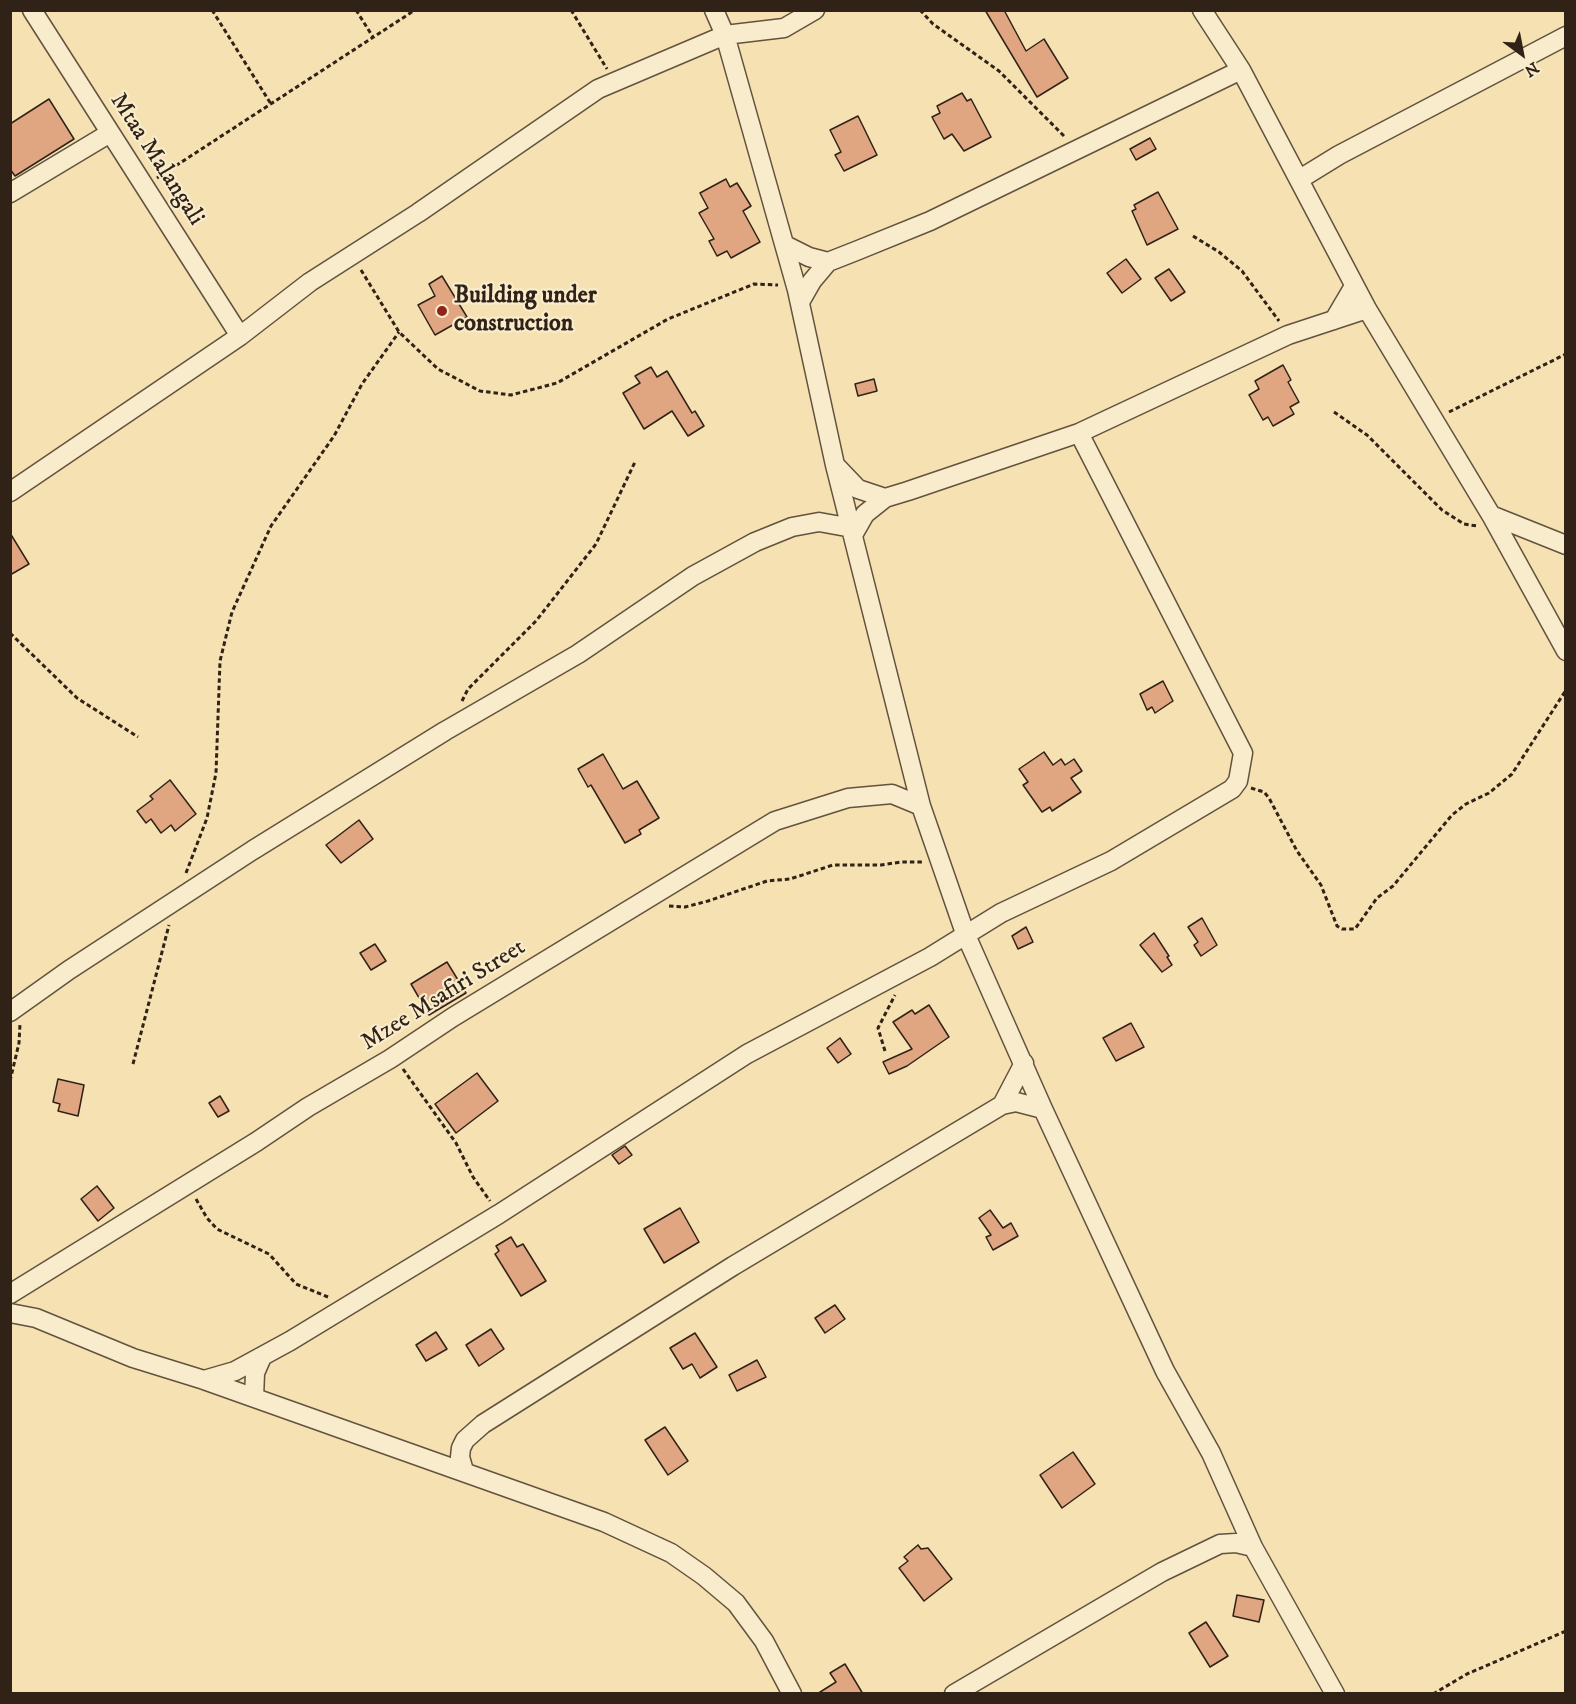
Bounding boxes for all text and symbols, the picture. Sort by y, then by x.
north arrow [1492,24,1552,84]
text: N [1521,57,1542,81]
street label: Mtaa Malangali [103,88,209,232]
place label: Building under construction [454,283,597,339]
marker: Building under construction [435,304,449,318]
street label: Mzee Msafiri Street [357,934,531,1058]

